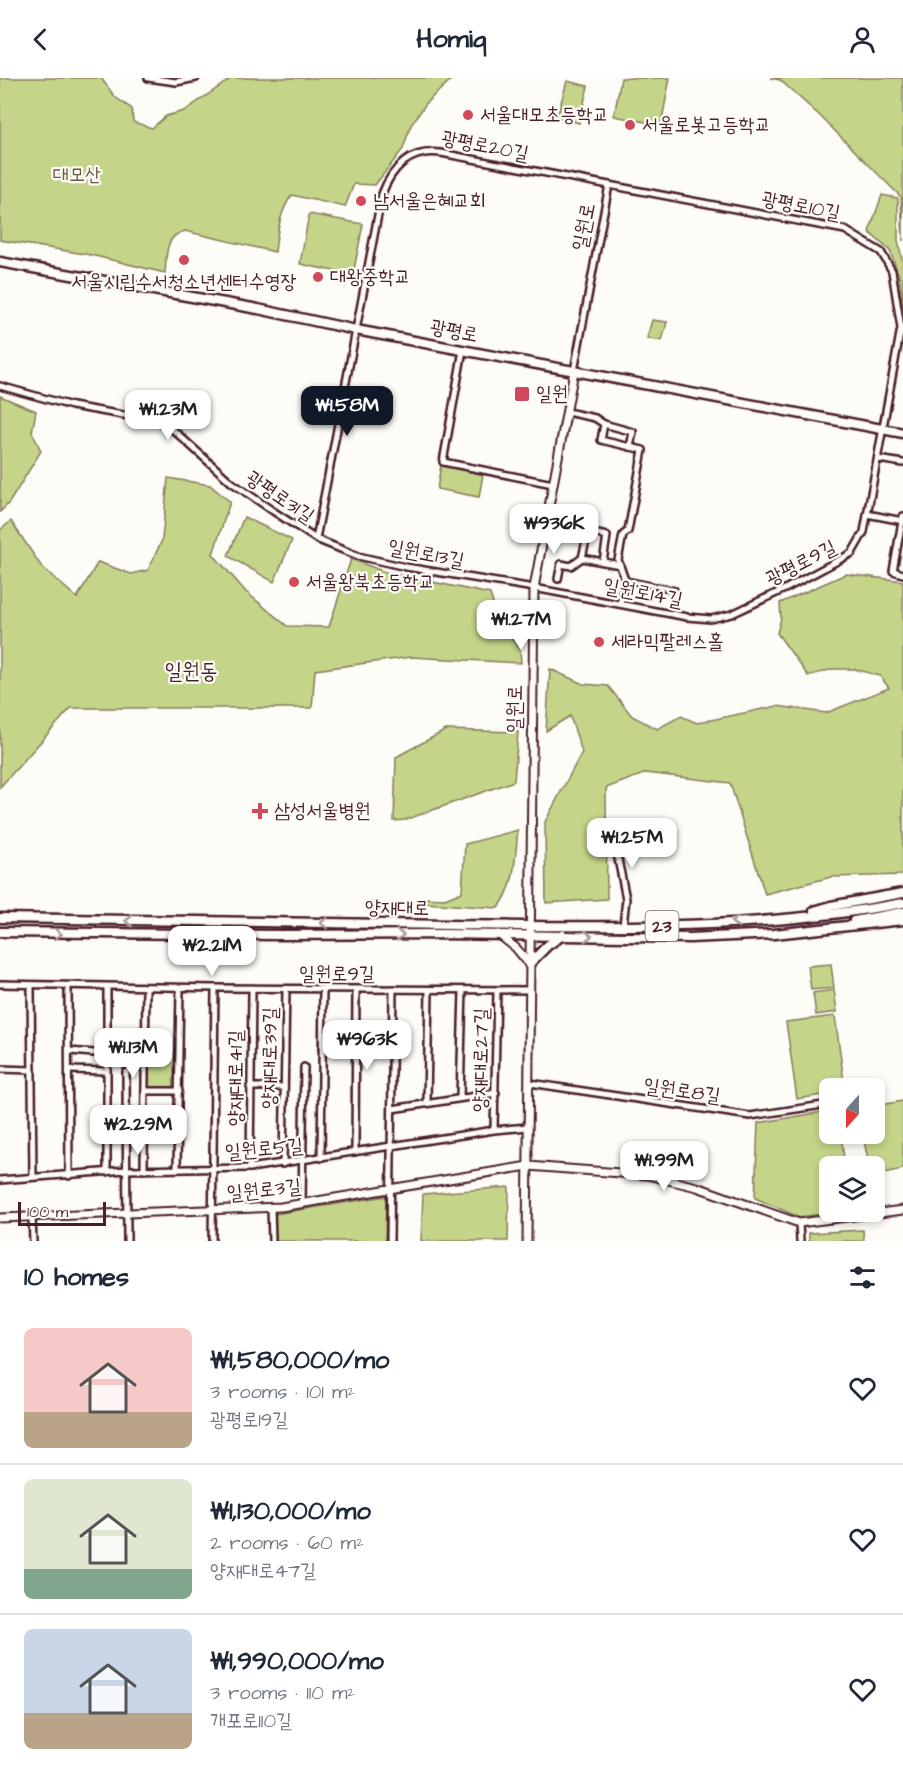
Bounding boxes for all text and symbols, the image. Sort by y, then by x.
text: Homiq [416,20,487,58]
icon: back [24,23,57,56]
icon: person [846,23,879,56]
place label: 서울대모초등학교 [480,101,609,129]
marker: 서울대모초등학교 [461,108,475,122]
place label: 서울로봇고등학교 [642,111,771,139]
marker: 서울로봇고등학교 [623,118,637,132]
street label: 광평로20길 [439,124,531,168]
park label: 대모산 [53,161,101,189]
street label: 광평로10길 [759,185,843,227]
place label: 남서울은혜교회 [373,187,486,215]
marker: 남서울은혜교회 [354,194,368,208]
street label: 일원로 [566,201,602,253]
marker: 서울시립수서청소년센터수영장 [177,253,191,267]
place label: 대왕중학교 [330,263,410,291]
place label: 서울시립수서청소년센터수영장 [71,268,297,296]
marker: 대왕중학교 [311,270,325,284]
street label: 광평로 [428,313,480,349]
place label: 일원 [536,380,568,408]
marker: 일원 [513,385,531,403]
pin: ₩1.58M [298,386,396,437]
pin: ₩1.23M [119,390,217,441]
text: ₩1.58M [315,391,379,419]
text: ₩1.23M [139,395,197,423]
street label: 광평로31길 [240,464,320,530]
pin: ₩936K [512,504,596,555]
text: ₩936K [523,509,585,537]
street label: 일원로13길 [385,533,467,575]
street label: 광평로9길 [761,533,841,593]
place label: 서울왕북초등학교 [306,568,435,596]
street label: 일원로14길 [601,572,685,614]
marker: 서울왕북초등학교 [287,575,301,589]
pin: ₩1.27M [472,600,570,651]
text: ₩1.27M [491,605,551,633]
place label: 세라믹팔레스홀 [611,628,724,656]
marker: 세라믹팔레스홀 [592,635,606,649]
district label: 일원동 [164,656,218,687]
street label: 일원로 [501,685,529,733]
place label: 삼성서울병원 [274,797,371,825]
marker: 삼성서울병원 [251,802,269,820]
pin: ₩1.25M [583,818,681,869]
text: ₩1.25M [601,823,663,851]
street label: 양재대로 [365,893,429,923]
road number: 23 [646,911,678,941]
one-way arrow [125,914,134,927]
one-way arrow [731,915,740,928]
one-way arrow [320,917,329,930]
pin: ₩2.21M [163,926,261,977]
one-way arrow [54,927,63,940]
one-way arrow [396,929,405,941]
one-way arrow [583,930,592,942]
text: ₩2.21M [182,931,242,959]
street label: 일원로9길 [299,960,375,988]
street label: 양재대로39길 [255,1007,285,1109]
street label: 양재대로27길 [466,1008,496,1112]
pin: ₩963K [325,1020,409,1071]
text: ₩963K [336,1025,398,1053]
pin: ₩1.13M [84,1028,182,1079]
street label: 양재대로41길 [222,1030,250,1126]
text: ₩1.13M [108,1033,158,1061]
street label: 일원로8길 [642,1072,722,1110]
north arrow [819,1078,885,1144]
map controls [819,1078,885,1222]
pin: ₩2.29M [89,1105,187,1156]
text: ₩2.29M [104,1110,172,1138]
street label: 일원로5길 [224,1132,304,1166]
pin: ₩1.99M [615,1141,713,1192]
text: ₩1.99M [634,1146,694,1174]
button: layers [819,1156,885,1222]
street label: 일원로3길 [225,1172,303,1208]
scale bar [18,1199,106,1226]
text: 100 m [27,1201,68,1223]
text: 10 homes [24,1259,129,1295]
icon: filters [846,1261,879,1294]
text: ₩1,580,000/mo [210,1342,390,1378]
icon: home [72,1352,144,1424]
icon: heart [846,1372,879,1405]
text: 3 rooms · 101 m² [210,1378,355,1406]
text: 광평로19길 [210,1406,288,1434]
text: ₩1,130,000/mo [210,1493,371,1529]
icon: home [72,1503,144,1575]
icon: heart [846,1523,879,1556]
text: 2 rooms · 60 m² [210,1529,364,1557]
text: 양재대로47길 [210,1557,316,1585]
text: ₩1,990,000/mo [210,1643,384,1679]
icon: home [72,1653,144,1725]
icon: heart [846,1673,879,1706]
text: 3 rooms · 110 m² [210,1679,355,1707]
text: 개포로110길 [210,1707,292,1735]

